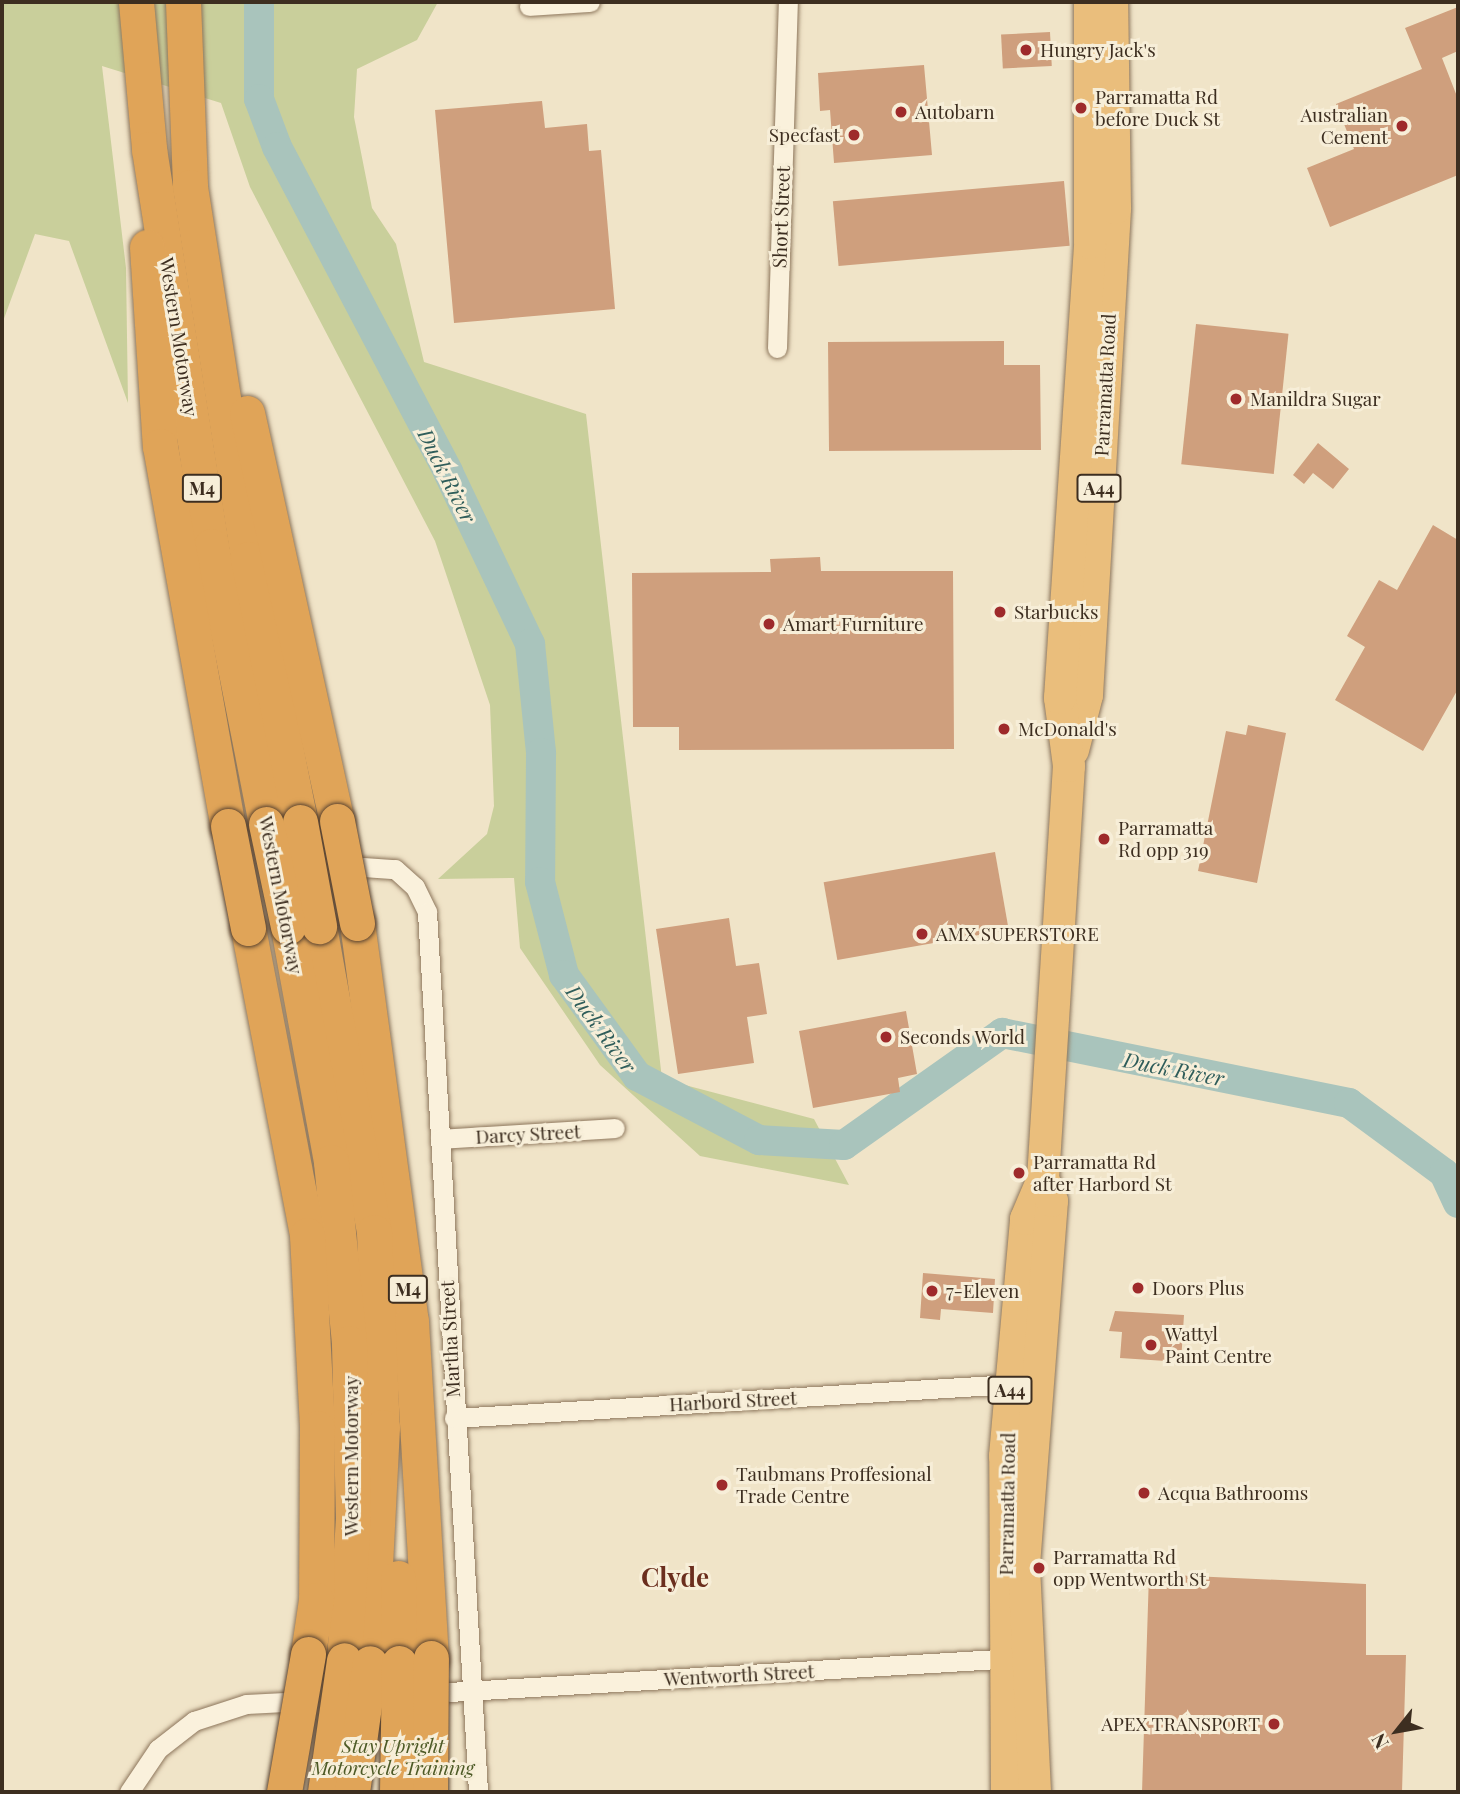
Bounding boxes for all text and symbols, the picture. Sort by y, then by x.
place label: Hungry Jack's [1040,39,1156,61]
marker: Hungry Jack's [1018,42,1034,58]
place label: Parramatta Rd before Duck St [1095,86,1220,130]
marker: Parramatta Rd before Duck St [1073,100,1089,116]
place label: Autobarn [915,101,995,123]
marker: Autobarn [893,104,909,120]
place label: Australian Cement [1301,104,1388,148]
marker: Australian Cement [1394,118,1410,134]
place label: Specfast [769,124,840,146]
marker: Specfast [846,127,862,143]
street label: Short Street [768,165,794,269]
street label: Western Motorway [155,256,203,418]
street label: Parramatta Road [1090,313,1120,457]
place label: Manildra Sugar [1250,388,1381,410]
marker: Manildra Sugar [1228,391,1244,407]
water label: Duck River [414,424,482,526]
road number: M4 [181,474,223,502]
road number: A44 [1076,474,1122,502]
place label: Starbucks [1014,601,1098,623]
marker: Starbucks [992,604,1008,620]
place label: Amart Furniture [783,613,924,635]
marker: Amart Furniture [761,616,777,632]
place label: McDonald's [1018,718,1117,740]
marker: McDonald's [996,721,1012,737]
street label: Western Motorway [254,814,308,976]
place label: Parramatta Rd opp 319 [1118,817,1213,861]
marker: Parramatta Rd opp 319 [1096,831,1112,847]
place label: AMX SUPERSTORE [936,923,1099,945]
marker: AMX SUPERSTORE [914,926,930,942]
water label: Duck River [562,979,642,1077]
place label: Seconds World [900,1026,1026,1048]
marker: Seconds World [878,1029,894,1045]
water label: Duck River [1122,1046,1226,1090]
street label: Darcy Street [475,1120,581,1148]
place label: Parramatta Rd after Harbord St [1033,1151,1172,1195]
marker: Parramatta Rd after Harbord St [1011,1165,1027,1181]
road number: M4 [387,1274,429,1304]
place label: Doors Plus [1152,1277,1244,1299]
street label: Martha Street [436,1280,464,1398]
place label: 7-Eleven [946,1280,1019,1302]
marker: Doors Plus [1130,1280,1146,1296]
marker: 7-Eleven [924,1283,940,1299]
place label: Wattyl Paint Centre [1165,1323,1272,1367]
marker: Wattyl Paint Centre [1143,1337,1159,1353]
street label: Western Motorway [340,1376,362,1536]
road number: A44 [987,1376,1033,1405]
street label: Harbord Street [669,1386,797,1416]
street label: Parramatta Road [994,1432,1020,1576]
place label: Taubmans Proffesional Trade Centre [736,1463,932,1507]
marker: Taubmans Proffesional Trade Centre [714,1477,730,1493]
place label: Acqua Bathrooms [1158,1482,1309,1504]
marker: Acqua Bathrooms [1136,1485,1152,1501]
place label: Parramatta Rd opp Wentworth St [1053,1546,1207,1590]
marker: Parramatta Rd opp Wentworth St [1031,1560,1047,1576]
district label: Clyde [641,1561,709,1593]
street label: Wentworth Street [663,1660,815,1690]
north arrow [1362,1696,1432,1766]
place label: APEX TRANSPORT [1101,1713,1260,1735]
marker: APEX TRANSPORT [1266,1716,1282,1732]
text: N [1364,1729,1394,1754]
park label: Stay Upright Motorcycle Training [312,1735,474,1779]

